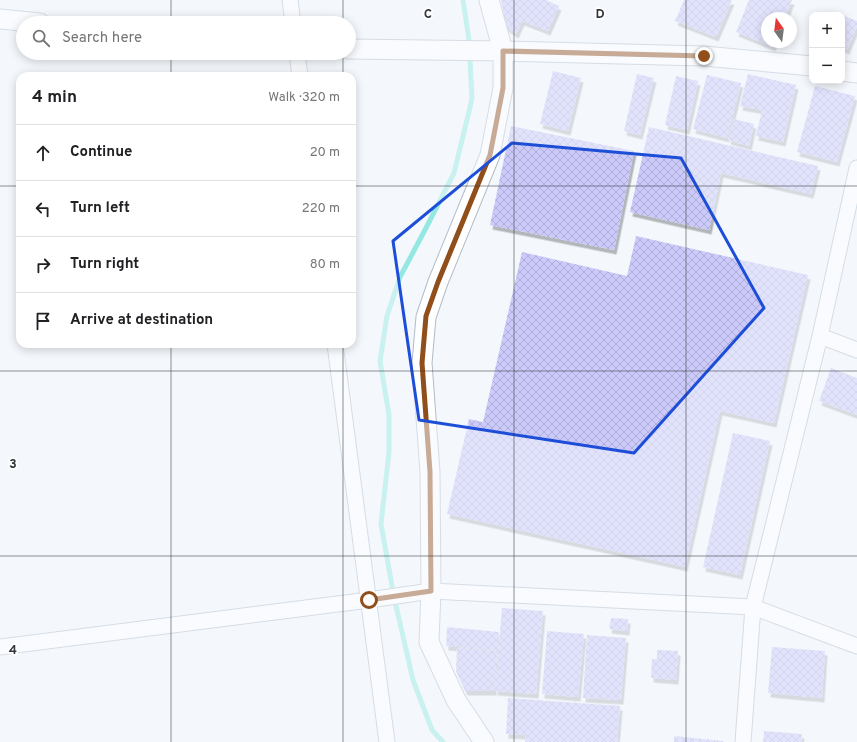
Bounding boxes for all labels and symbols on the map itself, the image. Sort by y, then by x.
text: C [424,7,432,23]
text: D [595,7,605,23]
north arrow [761,12,797,48]
route end [695,47,713,65]
text: 3 [9,457,17,473]
route start [360,591,378,609]
text: 4 [9,643,17,659]

